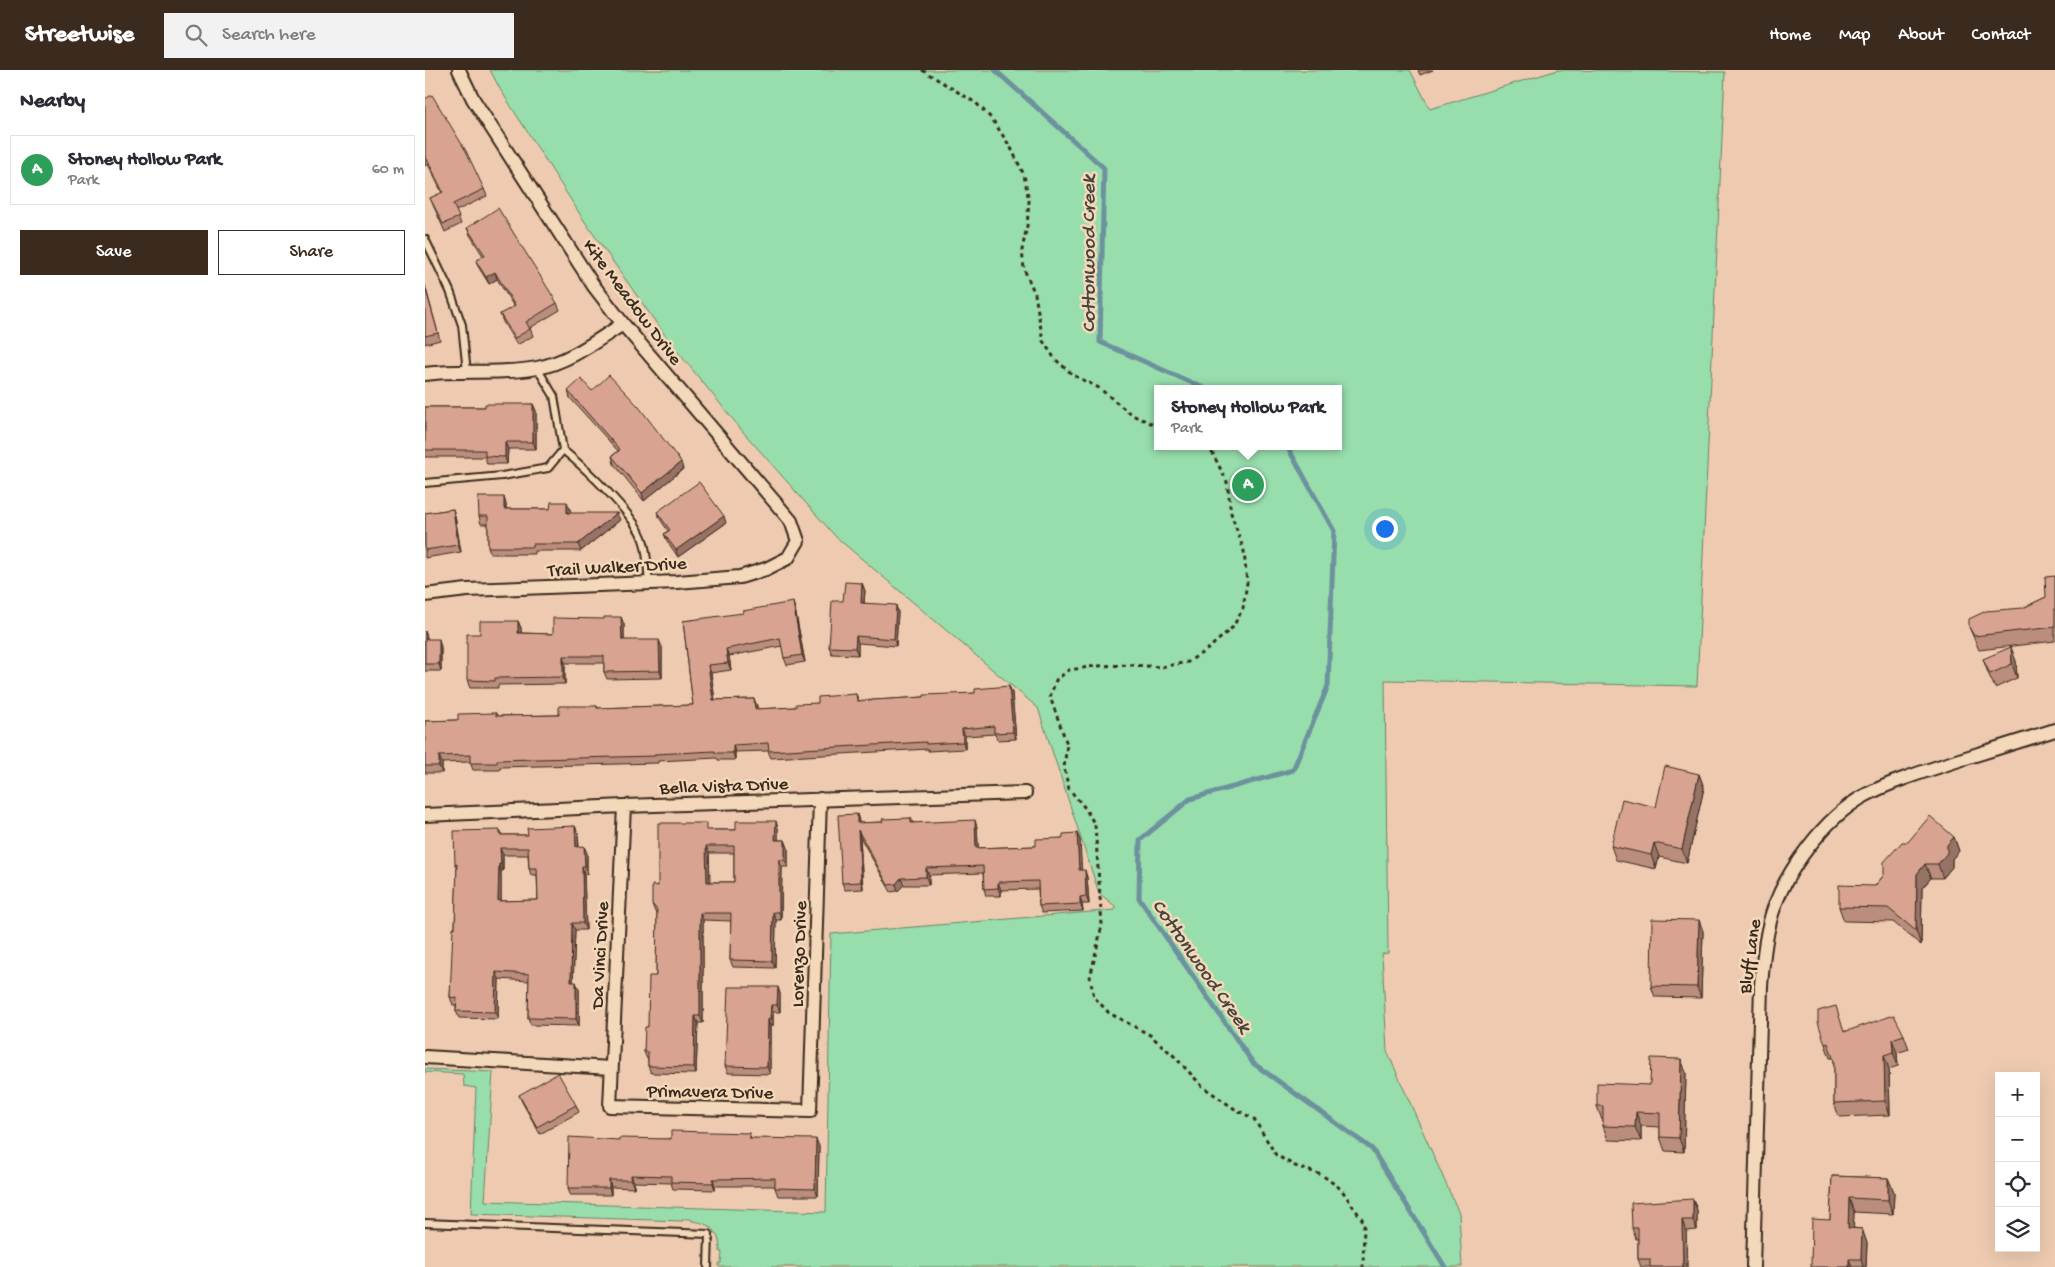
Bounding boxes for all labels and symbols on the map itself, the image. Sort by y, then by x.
water label: Cottonwood Creek [1079,173,1102,333]
street label: Kite Meadow Drive [576,236,686,371]
pin: A [1232,466,1264,504]
your location [1372,516,1398,542]
street label: Trail Walker Drive [546,553,687,584]
street label: Bella Vista Drive [658,774,789,801]
water label: Cottonwood Creek [1146,896,1256,1040]
street label: Lorenzo Drive [787,900,814,1008]
street label: Da Vinci Drive [587,901,616,1012]
street label: Bluff Lane [1735,917,1768,996]
street label: Primavera Drive [645,1081,774,1106]

